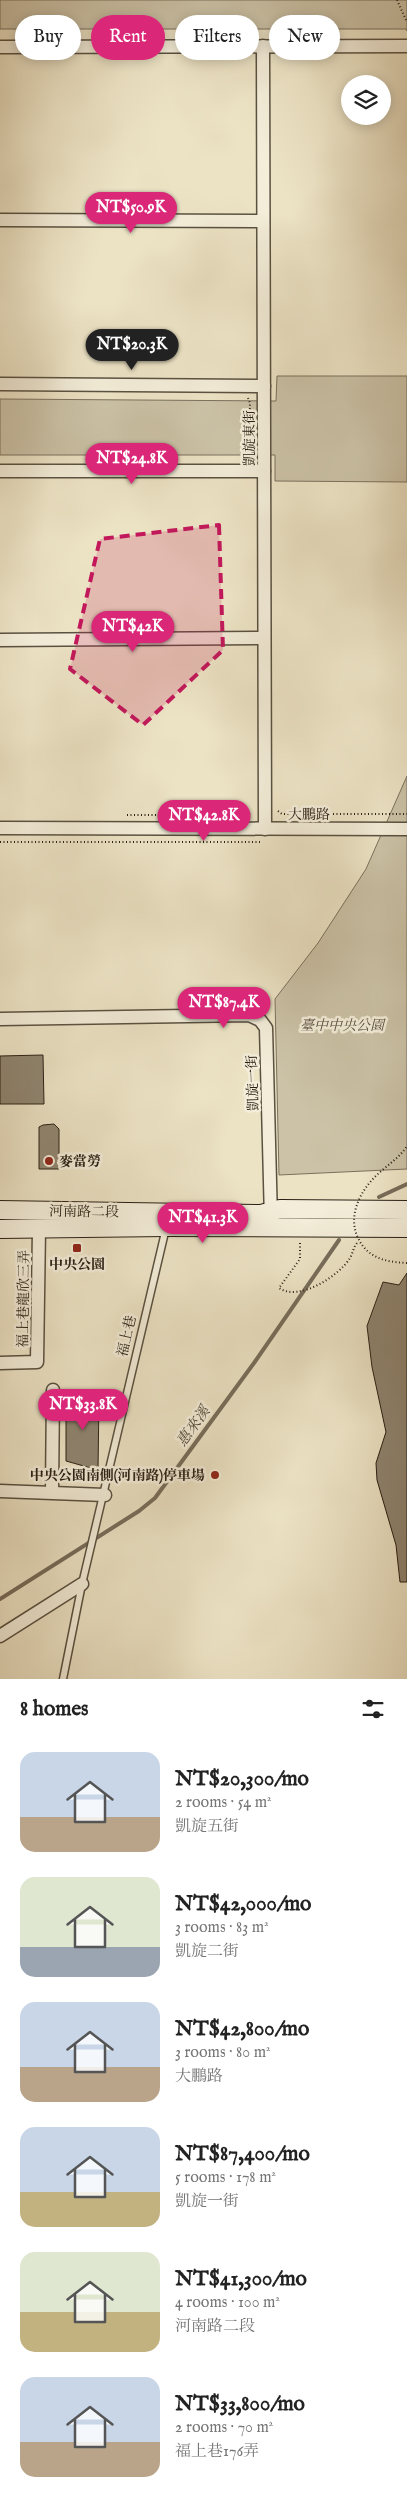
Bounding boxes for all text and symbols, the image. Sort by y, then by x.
chip: Buy [15,15,81,60]
chip: Rent [91,15,165,60]
chip: Filters [175,15,259,60]
chip: New [269,15,340,60]
map controls [341,75,391,125]
button: layers [341,75,391,125]
pin: NT$50.9K [79,192,183,234]
text: NT$50.9K [96,198,166,218]
pin: NT$20.3K [80,328,184,371]
text: NT$20.3K [97,335,167,355]
street label: 凱旋東街 [241,410,259,466]
pin: NT$24.8K [80,442,184,485]
text: NT$24.8K [96,449,168,469]
pin: NT$42K [92,610,174,653]
text: NT$42K [102,617,164,637]
pin: NT$42.8K [152,800,256,842]
text: NT$42.8K [169,806,239,826]
street label: 大鵬路 [288,806,330,824]
pin: NT$87.4K [172,986,276,1029]
text: NT$87.4K [188,993,260,1013]
park label: 臺中中央公園 [300,1017,386,1035]
street label: 凱旋一街 [243,1055,263,1111]
place label: 麥當勞 [59,1153,101,1171]
marker: 麥當勞 [43,1155,55,1167]
street label: 河南路二段 [49,1202,119,1222]
pin: NT$41.3K [151,1202,255,1244]
text: NT$41.3K [168,1208,238,1228]
marker: 中央公園 [71,1242,83,1254]
street label: 福上巷龍欣三弄 [14,1250,34,1348]
place label: 中央公園 [49,1256,105,1274]
street label: 福上巷 [113,1314,140,1359]
pin: NT$33.8K [31,1388,135,1431]
text: NT$33.8K [49,1395,117,1415]
water label: 惠來溪 [172,1401,215,1450]
place label: 中央公園南側(河南路)停車場 [30,1467,205,1485]
marker: 中央公園南側(河南路)停車場 [209,1469,221,1481]
icon: filters [359,1695,387,1723]
text: 8 homes [20,1696,88,1723]
text: NT$20,300/mo [175,1766,309,1793]
icon: home [60,1772,120,1832]
text: 2 rooms · 54 m² [175,1793,272,1813]
text: 凱旋五街 [175,1817,239,1837]
text: NT$42,000/mo [175,1891,311,1918]
icon: home [60,1897,120,1957]
text: 3 rooms · 83 m² [175,1918,269,1938]
text: 凱旋二街 [175,1942,239,1962]
text: NT$42,800/mo [175,2016,309,2043]
icon: home [60,2022,120,2082]
text: 3 rooms · 80 m² [175,2043,271,2063]
text: 大鵬路 [175,2067,223,2087]
text: NT$87,400/mo [175,2141,310,2168]
icon: home [60,2147,120,2207]
text: 5 rooms · 178 m² [175,2168,276,2188]
text: 凱旋一街 [175,2192,239,2212]
text: NT$41,300/mo [175,2266,307,2293]
icon: home [60,2272,120,2332]
text: 4 rooms · 100 m² [175,2293,280,2313]
text: 河南路二段 [175,2317,255,2337]
text: NT$33,800/mo [175,2391,305,2418]
icon: home [60,2397,120,2457]
text: 2 rooms · 70 m² [175,2418,273,2438]
text: 福上巷176弄 [175,2442,259,2462]

